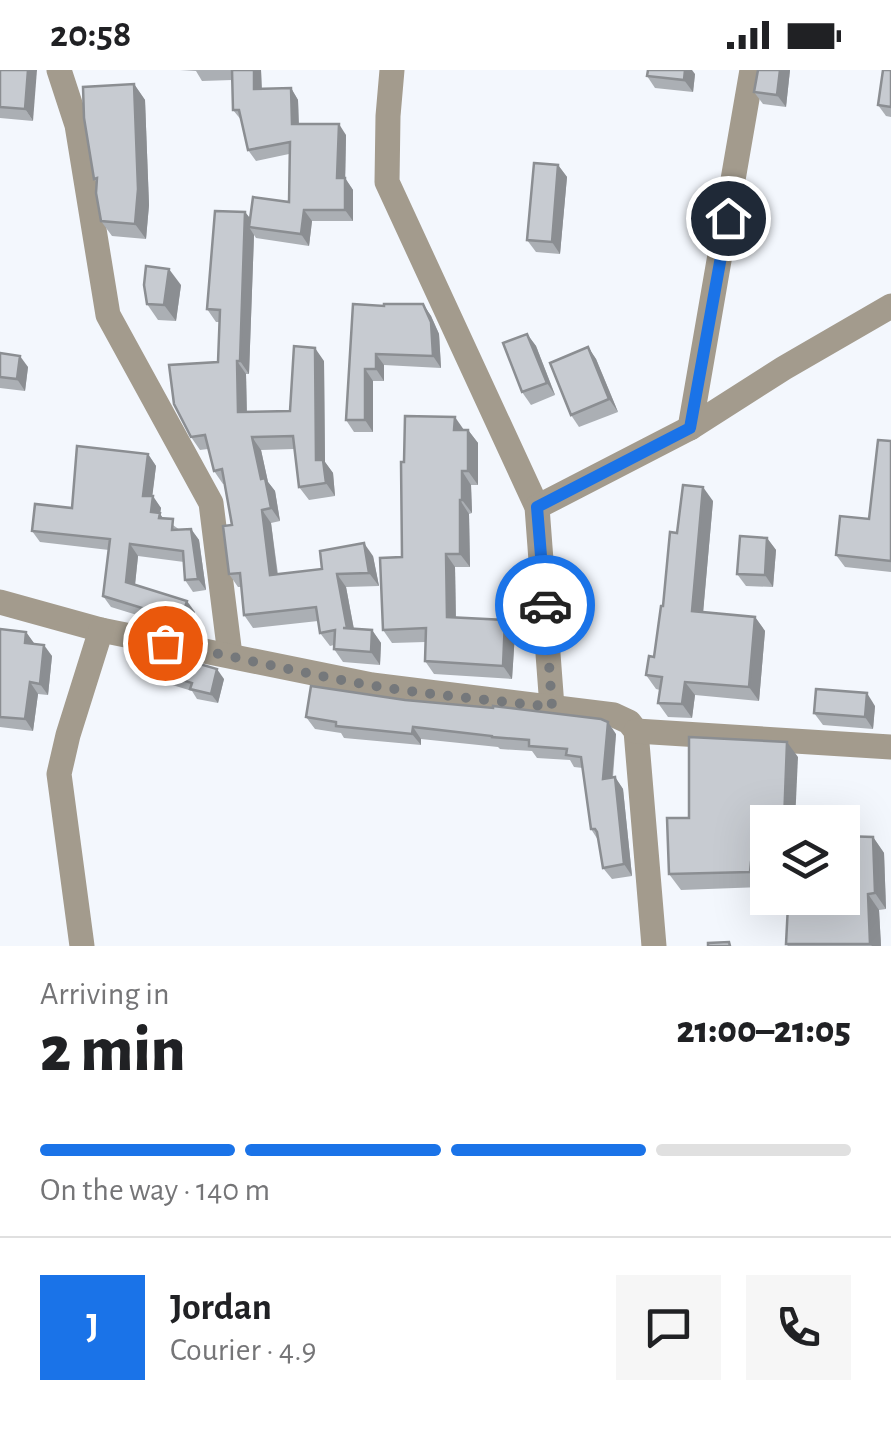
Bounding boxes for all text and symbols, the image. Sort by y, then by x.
text: 20:58 [50,16,132,54]
pin [686,176,771,261]
icon: home [701,191,756,246]
courier [495,555,595,655]
icon: car [518,578,573,633]
pin [123,601,208,686]
icon: bag [138,616,193,671]
map controls [750,805,860,915]
button: layers [750,805,860,915]
text: Arriving in [40,978,169,1010]
text: 21:00–21:05 [676,1012,851,1050]
text: 2 min [40,1018,186,1083]
text: On the way · 140 m [40,1174,270,1206]
button: chat [616,1275,721,1380]
button: phone [746,1275,851,1380]
text: Jordan [170,1289,272,1327]
text: J [86,1308,99,1346]
text: Courier · 4.9 [170,1334,317,1366]

